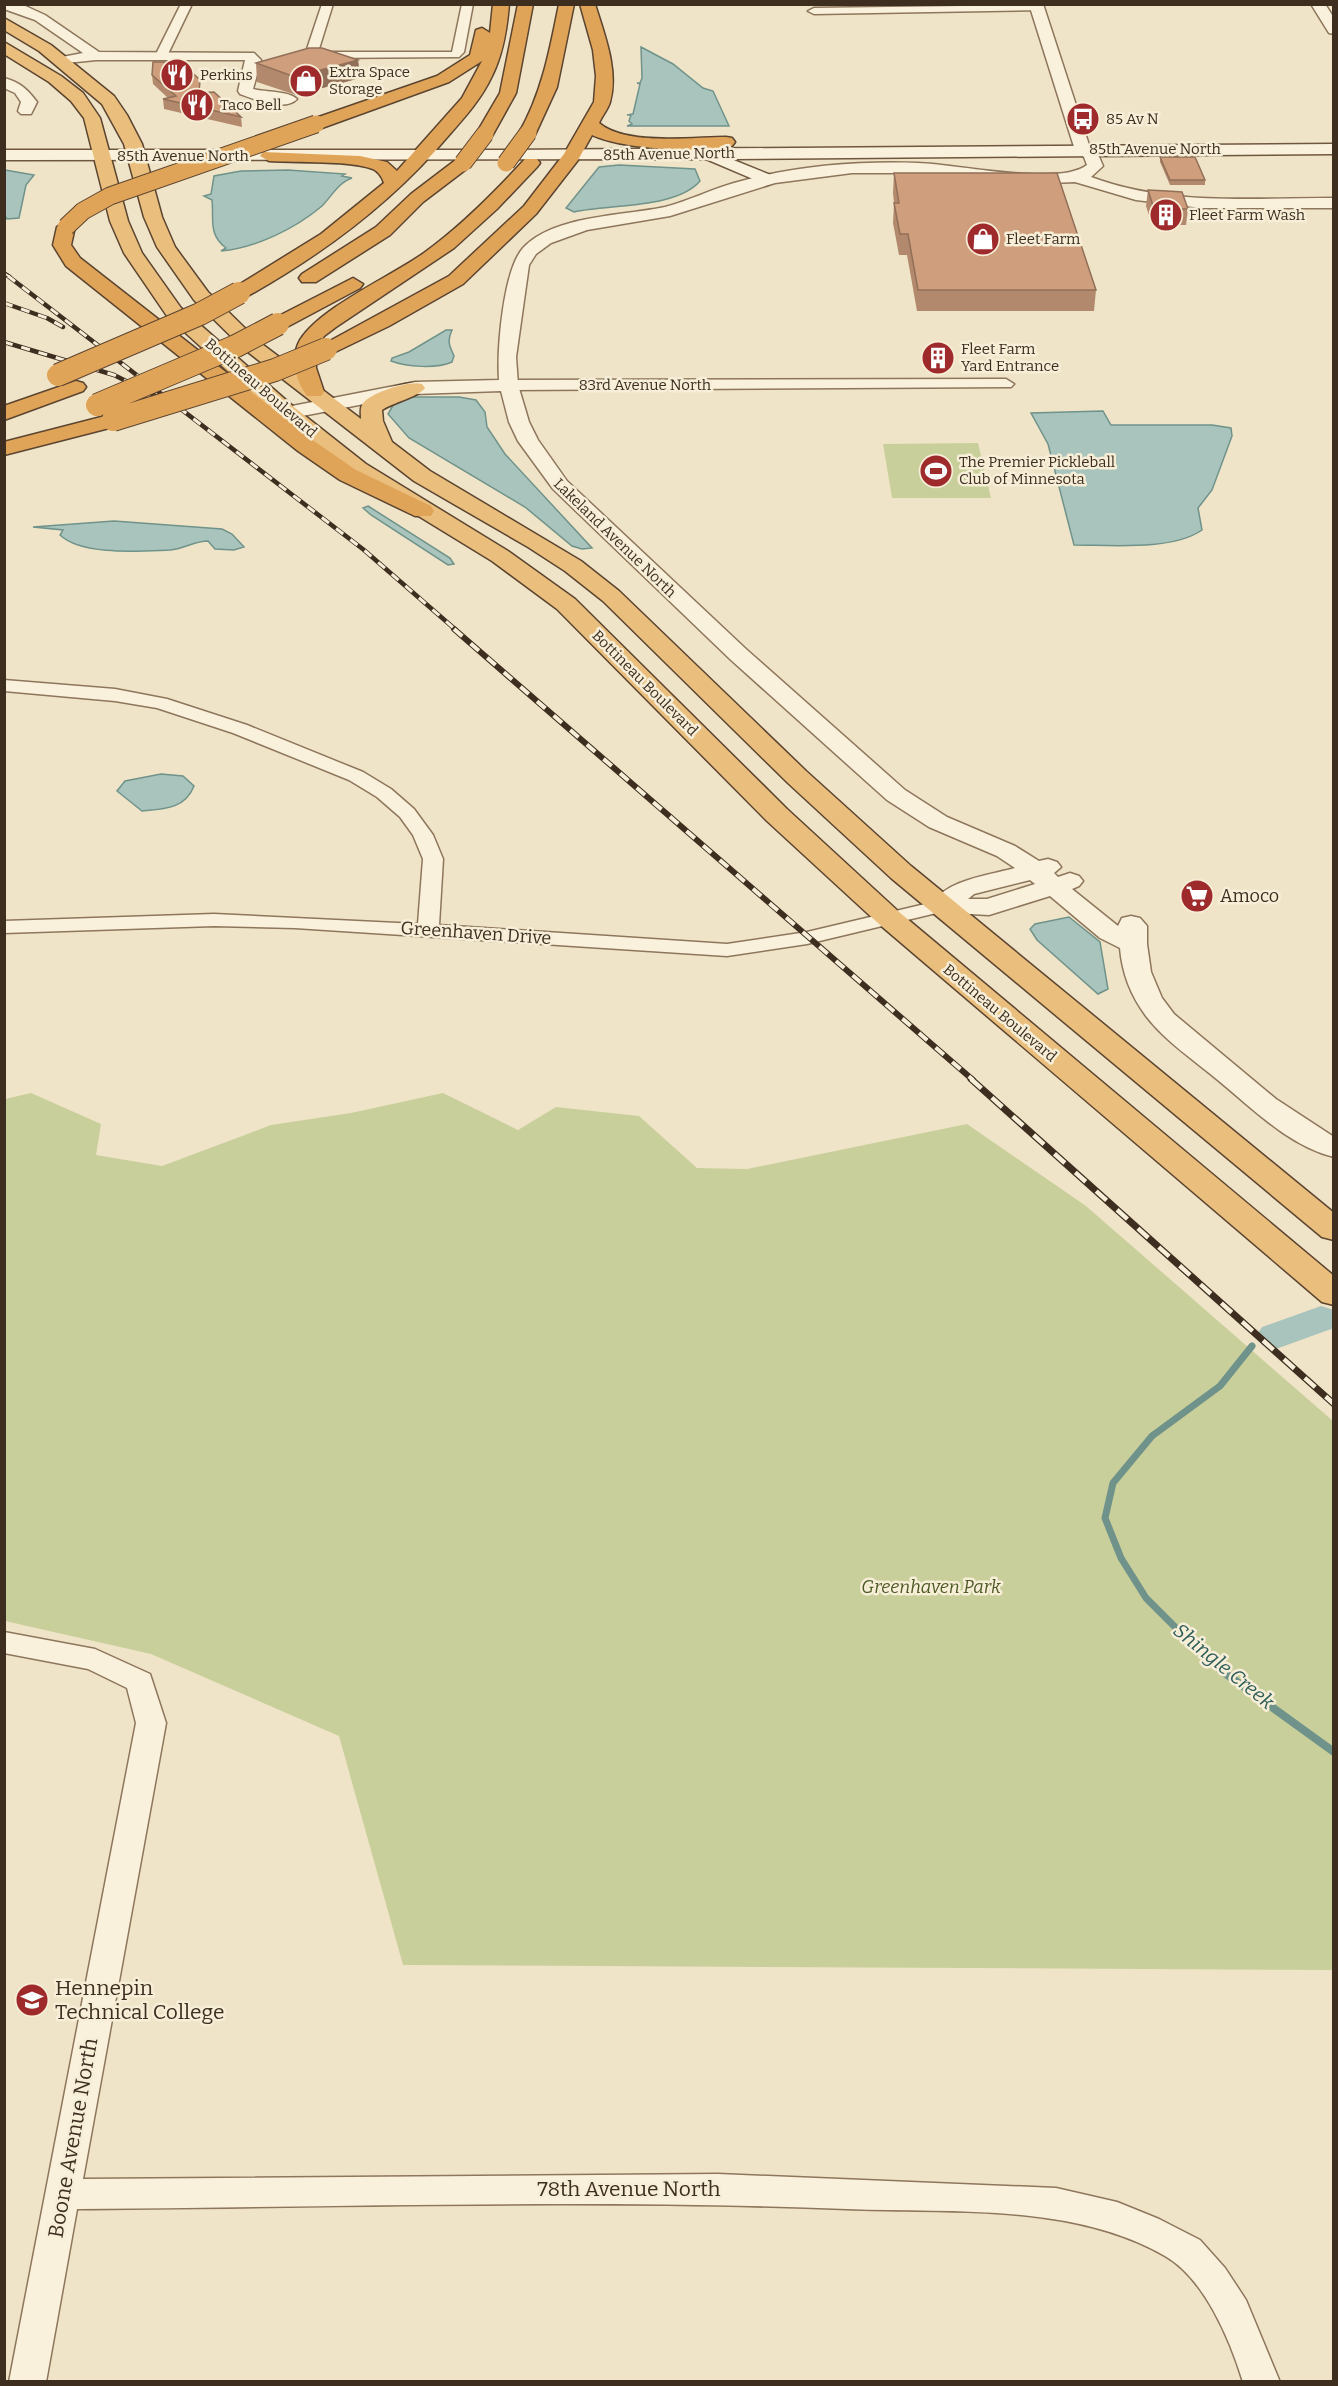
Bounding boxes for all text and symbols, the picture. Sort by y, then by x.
restaurant icon: Perkins [159,57,195,93]
shop icon: Extra Space Storage [288,63,324,99]
place label: Extra Space Storage [329,63,410,98]
place label: Perkins [200,66,253,84]
restaurant icon: Taco Bell [179,87,215,123]
place label: Taco Bell [220,96,282,114]
bus stop icon: 85 Av N [1065,101,1101,137]
place label: 85 Av N [1106,110,1159,128]
street label: 85th Avenue North [1089,140,1222,158]
street label: 85th Avenue North [603,144,736,164]
street label: 85th Avenue North [117,147,250,165]
building icon: Fleet Farm Wash [1148,197,1184,233]
place label: Fleet Farm Wash [1189,206,1306,224]
shop icon: Fleet Farm [965,221,1001,257]
place label: Fleet Farm [1006,230,1081,248]
street label: Bottineau Boulevard [201,335,321,442]
building icon: Fleet Farm Yard Entrance [920,340,956,376]
place label: Fleet Farm Yard Entrance [961,340,1059,375]
street label: 83rd Avenue North [579,376,712,394]
sports icon: The Premier Pickleball Club of Minnesota [918,453,954,489]
place label: The Premier Pickleball Club of Minnesota [959,453,1115,488]
street label: Lakeland Avenue North [550,475,681,602]
street label: Bottineau Boulevard [588,626,702,740]
supermarket icon: Amoco [1179,878,1215,914]
place label: Amoco [1220,885,1279,907]
street label: Greenhaven Drive [400,917,552,949]
street label: Bottineau Boulevard [940,960,1060,1066]
park label: Greenhaven Park [861,1576,1001,1598]
water label: Shingle Creek [1169,1618,1279,1714]
place label: Hennepin Technical College [55,1975,224,2025]
school or university icon: Hennepin Technical College [14,1982,50,2018]
street label: Boone Avenue North [43,2036,103,2240]
street label: 78th Avenue North [537,2176,721,2202]

